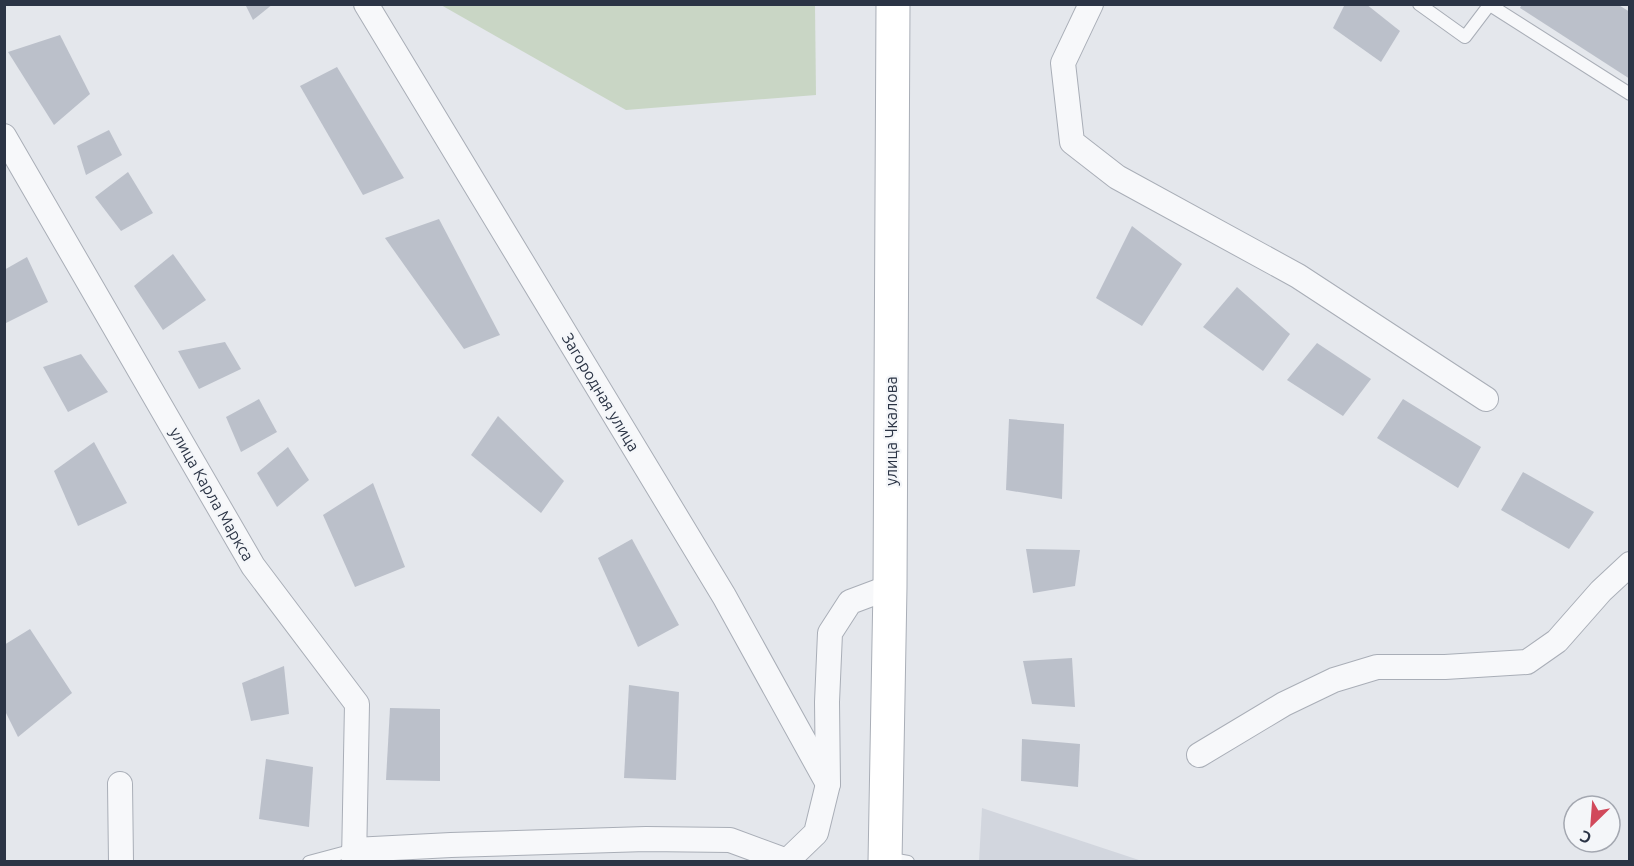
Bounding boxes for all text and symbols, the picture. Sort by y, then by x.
street label: Загородная улица [559,330,643,454]
street label: улица Чкалова [882,376,900,486]
street label: улица Карла Маркса [166,424,258,564]
north arrow [1562,794,1622,854]
text: С [1577,827,1594,848]

